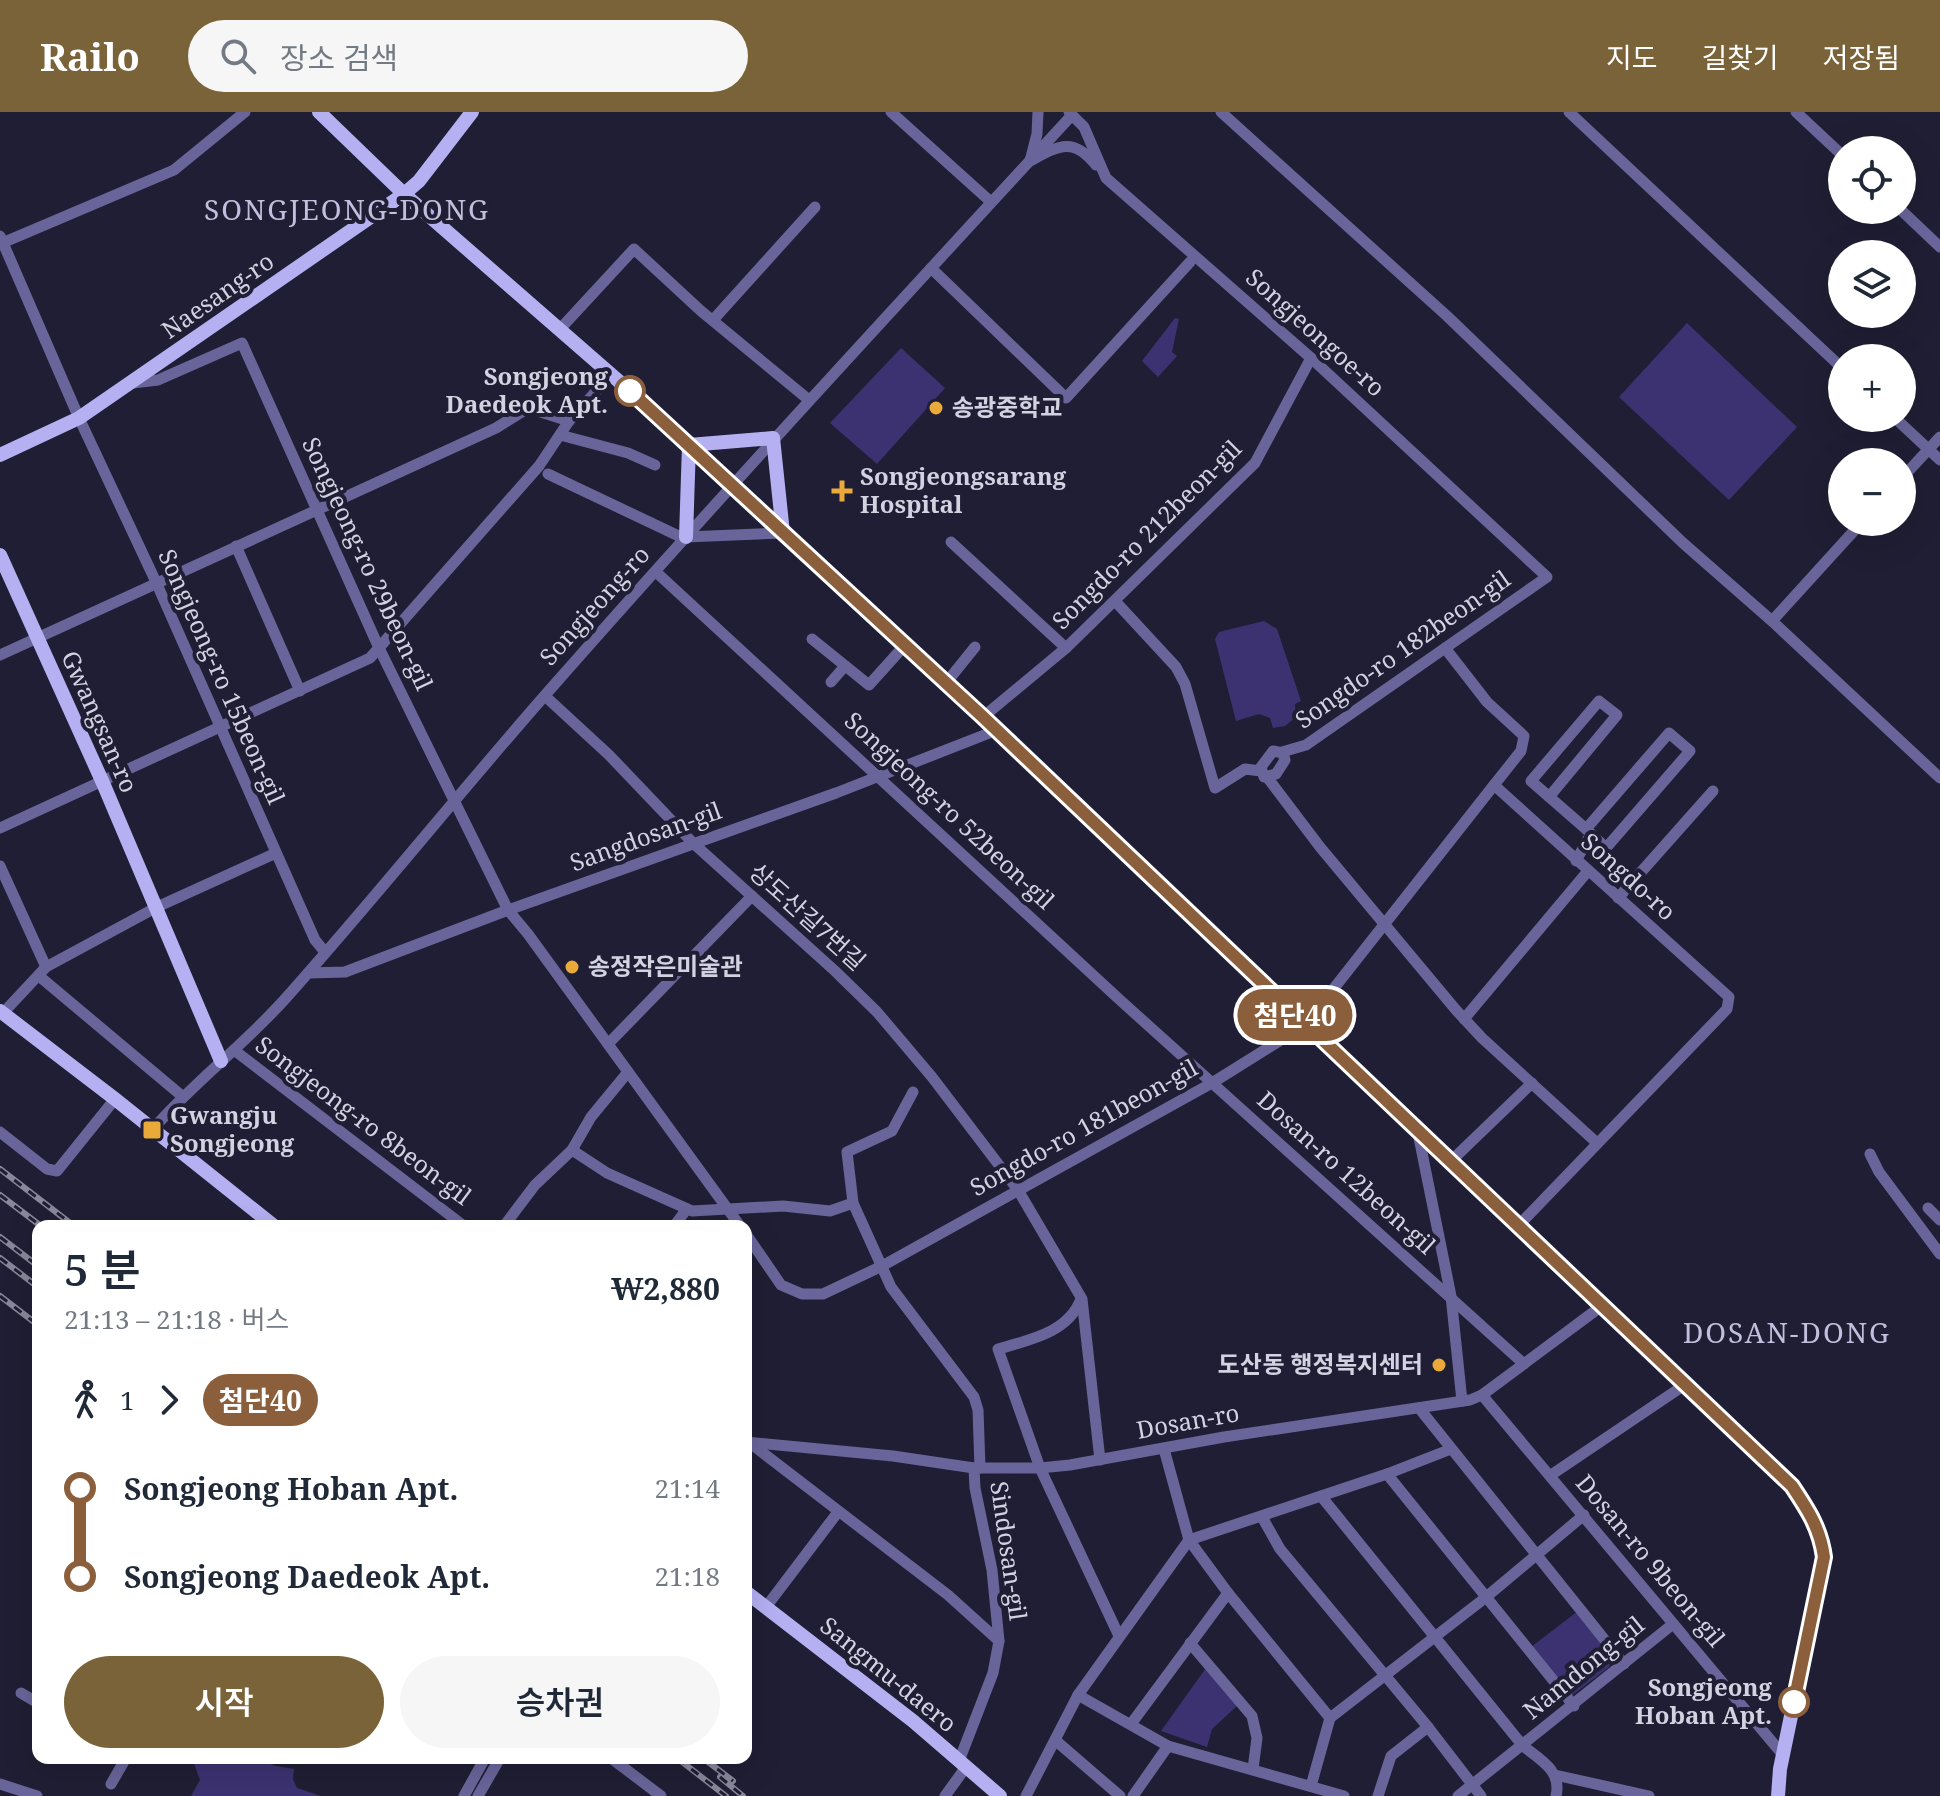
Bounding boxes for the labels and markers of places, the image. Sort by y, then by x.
place label: Songjeong Daedeok Apt. [446,359,609,420]
marker: Songjeong Daedeok Apt. [615,376,645,406]
place label: 송광중학교 [952,390,1062,423]
marker: 송광중학교 [927,399,945,417]
place label: Songjeongsarang Hospital [860,459,1067,520]
marker: Songjeongsarang Hospital [831,480,853,502]
place label: 송정작은미술관 [588,949,743,982]
marker: 송정작은미술관 [563,958,581,976]
place label: Gwangju Songjeong [170,1098,295,1159]
marker: Gwangju Songjeong [141,1119,163,1141]
place label: 도산동 행정복지센터 [1218,1347,1423,1380]
marker: 도산동 행정복지센터 [1430,1356,1448,1374]
place label: Songjeong Hoban Apt. [1635,1670,1773,1731]
marker: Songjeong Hoban Apt. [1779,1687,1809,1717]

